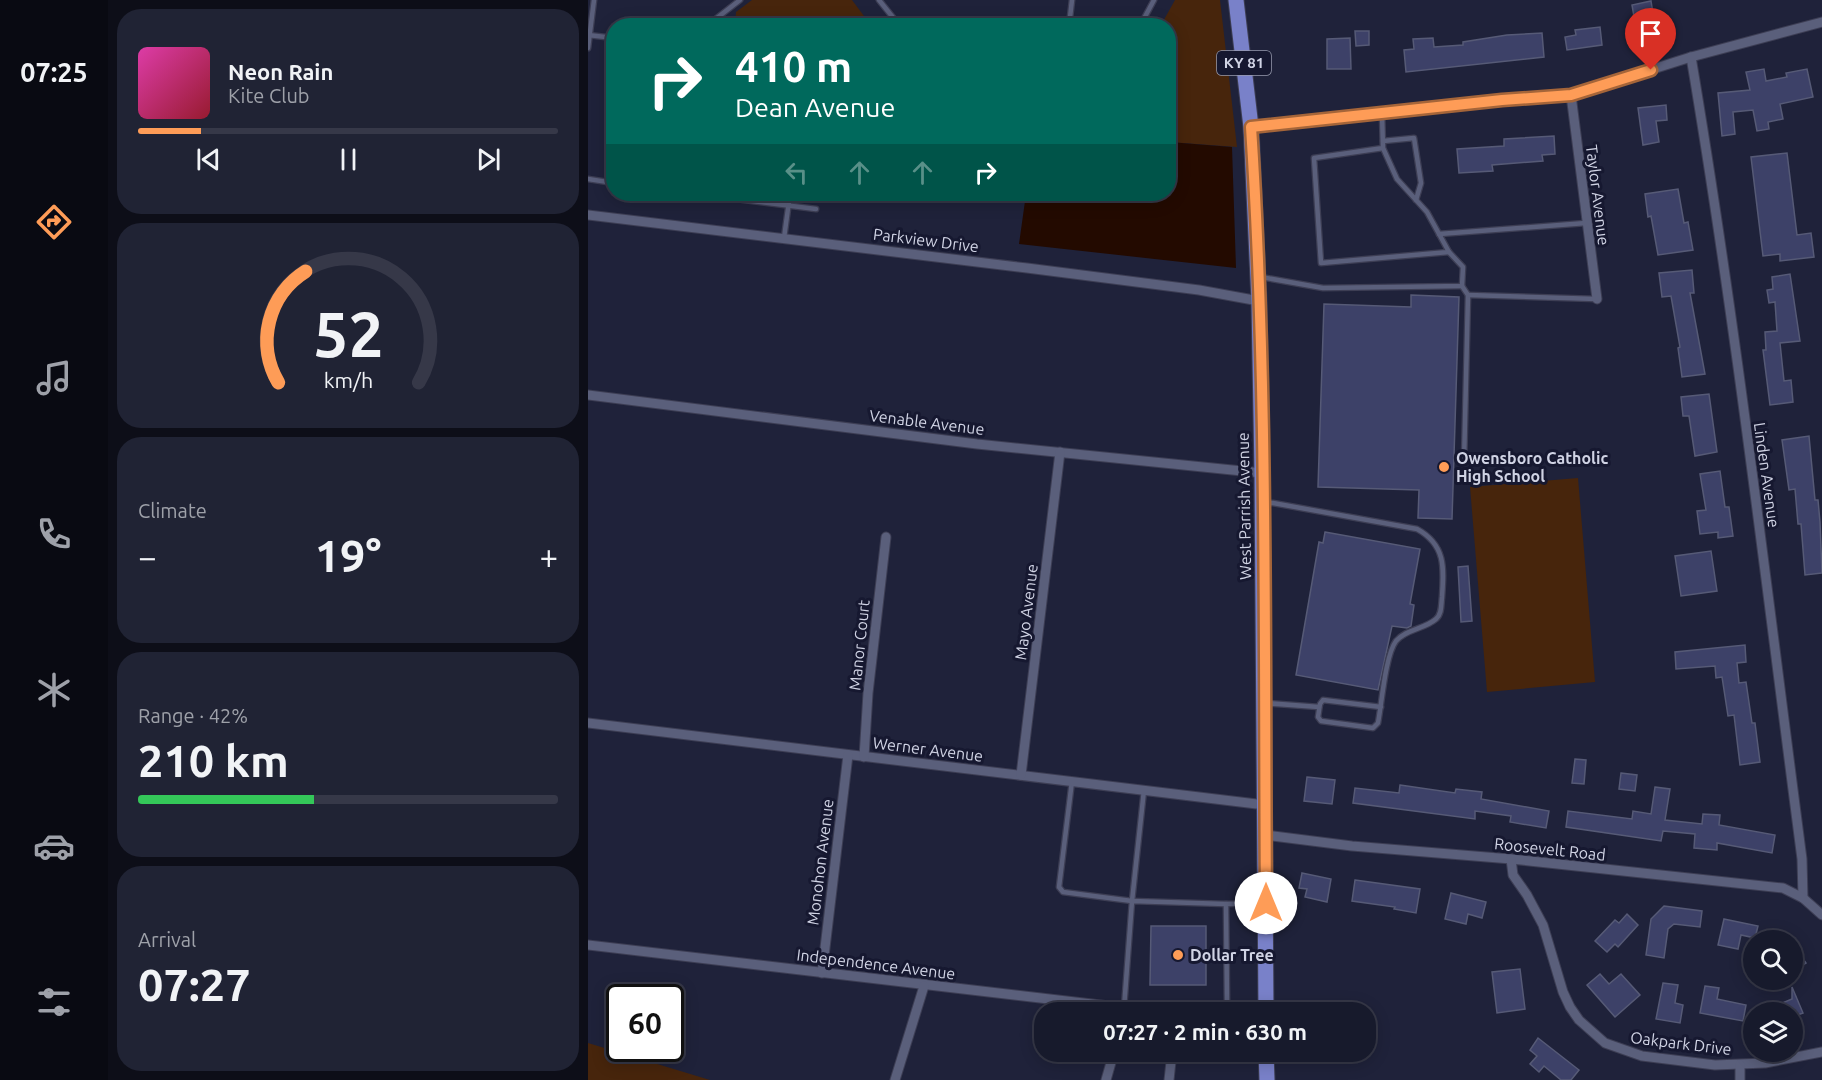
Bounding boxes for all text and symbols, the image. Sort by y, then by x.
pin [1625,8,1676,70]
icon: arrive [1634,17,1667,50]
icon: right [636,42,714,120]
text: 410 m [735,43,852,90]
road number: KY 81 [1217,51,1271,75]
text: 07:25 [20,57,88,87]
text: Neon Rain [228,59,333,84]
text: Kite Club [228,84,310,107]
text: Dean Avenue [735,92,895,122]
icon: previous [192,143,225,176]
icon: pause [332,143,365,176]
icon: next [472,143,505,176]
street label: Taylor Avenue [1583,144,1613,246]
icon: left [780,156,813,189]
icon: ahead [843,156,876,189]
icon: ahead [906,156,939,189]
icon: right [969,156,1002,189]
icon: directions [33,201,75,243]
street label: Parkview Drive [872,225,980,255]
text: 52 [313,299,383,369]
icon: music [33,357,75,399]
text: km/h [323,368,373,392]
street label: Venable Avenue [868,406,986,438]
street label: Linden Avenue [1751,421,1783,529]
street label: West Parrish Avenue [1234,432,1254,580]
place label: Owensboro Catholic High School [1456,449,1608,485]
marker: Owensboro Catholic High School [1437,460,1451,474]
text: Climate [138,499,207,522]
icon: phone [33,513,75,555]
text: 19° [315,530,381,581]
text: − [138,538,157,575]
text: + [539,538,558,575]
street label: Mayo Avenue [1011,563,1041,661]
street label: Manor Court [845,598,873,691]
icon: climate [33,669,75,711]
text: Range · 42% [138,704,248,727]
street label: Werner Avenue [872,733,984,765]
text: 210 km [138,735,289,786]
street label: Monohon Avenue [803,798,837,926]
icon: car [33,825,75,867]
street label: Roosevelt Road [1493,834,1607,864]
position arrow [1234,871,1298,935]
text: Arrival [138,928,196,951]
map controls [1743,930,1803,1062]
button: search [1743,930,1803,990]
street label: Independence Avenue [796,945,956,983]
place label: Dollar Tree [1190,946,1274,964]
marker: Dollar Tree [1171,948,1185,962]
text: 07:27 [138,959,251,1010]
icon: filters [33,981,75,1023]
speed limit sign: 60 [606,984,684,1062]
button: layers [1743,1002,1803,1062]
text: 07:27 · 2 min · 630 m [1103,1019,1307,1044]
street label: Oakpark Drive [1629,1028,1733,1058]

